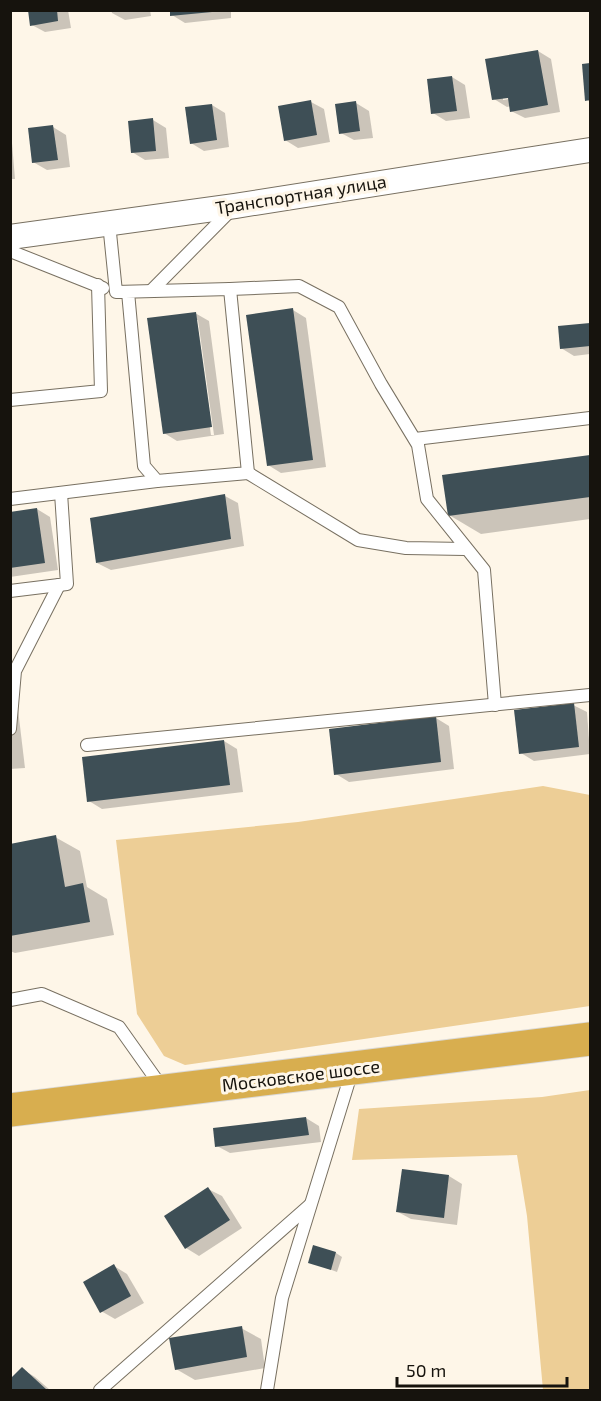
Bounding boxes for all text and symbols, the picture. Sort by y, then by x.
street label: Транспортная улица [214,170,388,218]
street label: Московское шоссе [221,1054,381,1096]
scale bar [397,1350,566,1388]
text: 50 m [406,1359,446,1381]

